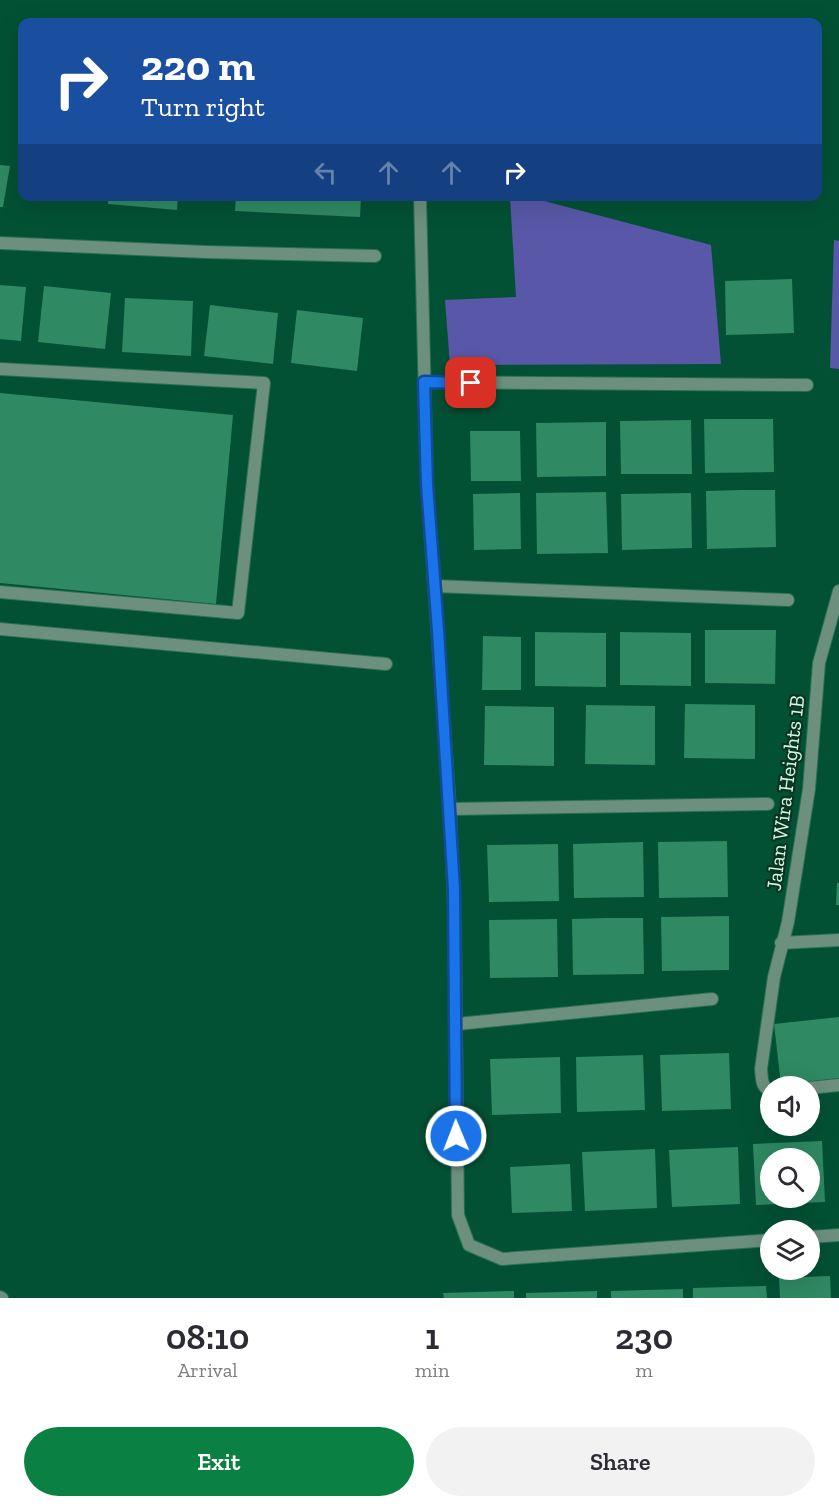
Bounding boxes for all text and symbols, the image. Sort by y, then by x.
text: 220 m [141,40,255,91]
icon: right [42,42,120,120]
text: Turn right [141,91,265,123]
icon: left [309,156,342,189]
icon: ahead [372,156,405,189]
icon: ahead [435,156,468,189]
icon: right [498,156,531,189]
pin [445,357,496,408]
icon: arrive [454,366,487,399]
street label: Jalan Wira Heights 1B [761,694,809,892]
map controls [760,1076,820,1280]
button: sound [760,1076,820,1136]
position arrow [424,1104,488,1168]
button: search [760,1148,820,1208]
button: layers [760,1220,820,1280]
text: 08:10 [166,1315,249,1358]
text: 1 [425,1315,439,1358]
text: 230 [615,1315,673,1358]
text: Arrival [177,1358,238,1382]
text: min [415,1358,449,1382]
text: m [636,1358,653,1382]
button: Exit [24,1427,414,1496]
button: Share [426,1427,815,1496]

